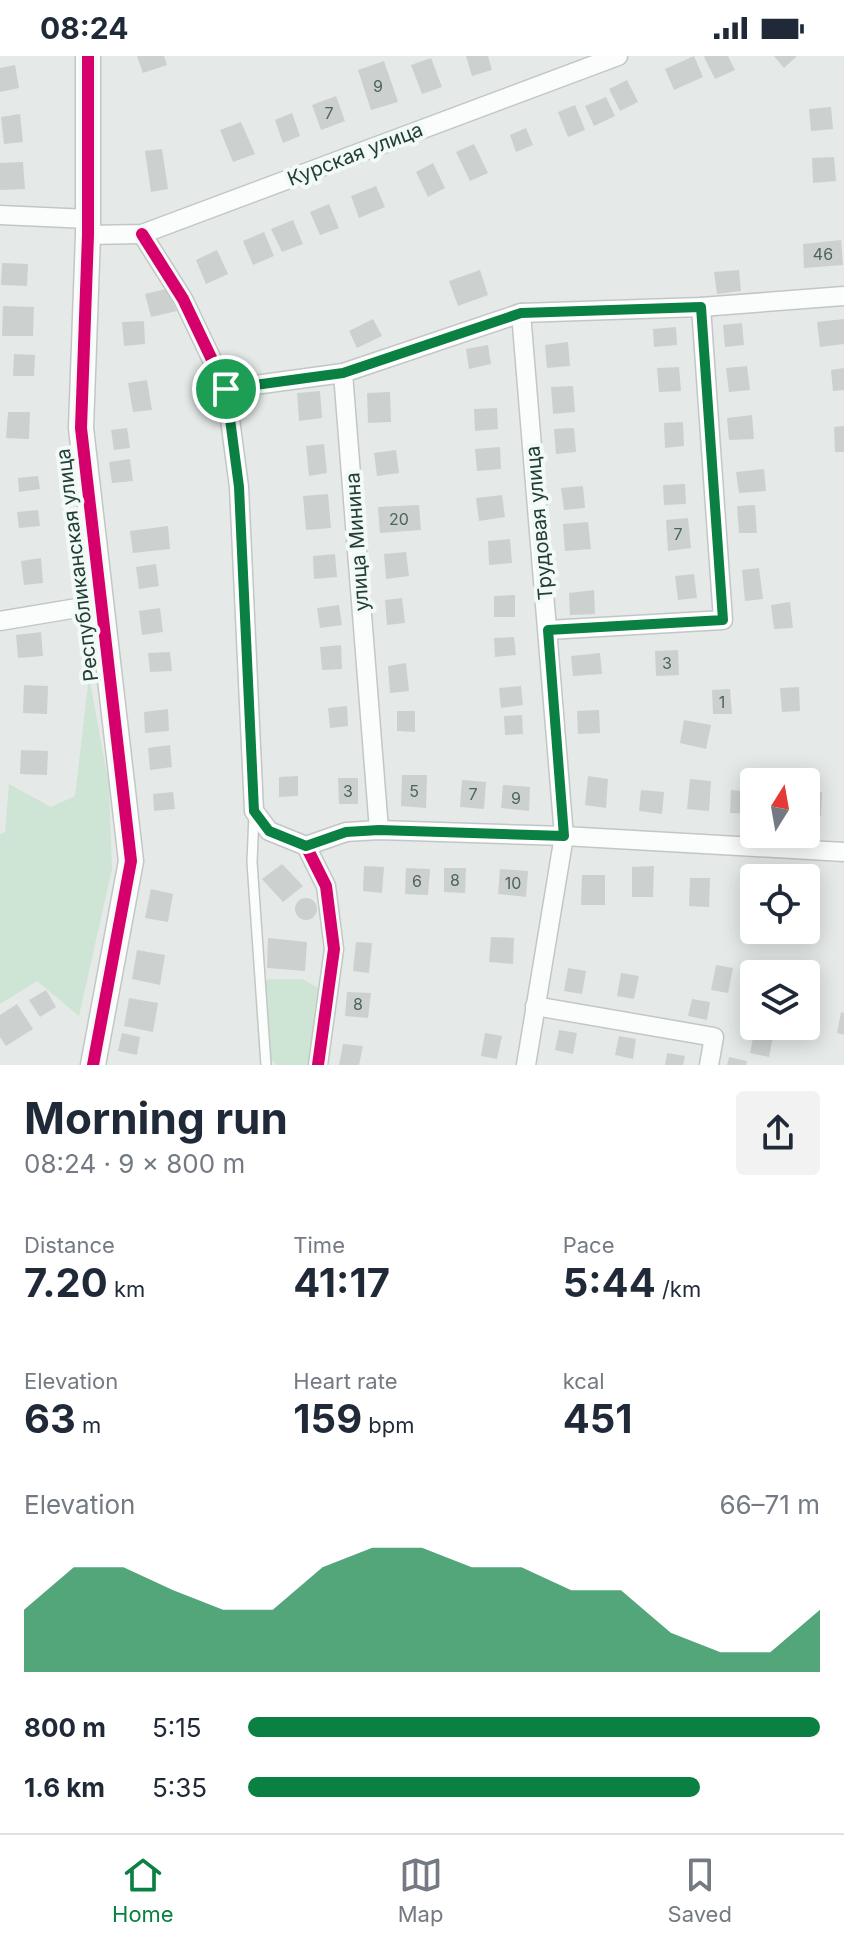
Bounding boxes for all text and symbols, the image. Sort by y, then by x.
text: 08:24 [40,10,129,46]
house number: 9 [373,76,383,96]
house number: 7 [324,103,334,123]
street label: Курская улица [284,117,426,191]
house number: 46 [813,244,833,264]
pin [192,355,260,423]
icon: arrive [204,367,248,411]
street label: Трудовая улица [520,445,558,601]
street label: Республиканская улица [51,447,103,683]
street label: улица Минина [340,472,374,612]
house number: 20 [389,509,409,529]
house number: 7 [673,524,683,544]
house number: 3 [662,653,672,673]
house number: 1 [719,692,725,712]
north arrow [740,768,820,848]
map controls [740,768,820,1040]
house number: 3 [343,781,353,801]
house number: 5 [409,781,419,801]
house number: 7 [468,784,478,804]
house number: 9 [511,788,521,808]
button: locate [740,864,820,944]
house number: 8 [450,870,460,890]
house number: 6 [412,871,422,891]
house number: 10 [505,873,521,893]
button: layers [740,960,820,1040]
house number: 8 [353,994,363,1014]
text: Morning run [24,1091,288,1145]
button: share [736,1091,820,1175]
text: 08:24 · 9 × 800 m [24,1148,245,1179]
text: Distance [24,1232,115,1258]
text: Time [293,1232,345,1258]
text: Pace [563,1232,614,1258]
text: 7.20 [24,1258,108,1307]
text: 41:17 [293,1258,390,1307]
text: 5:44 [563,1258,656,1307]
text: km [108,1276,145,1302]
text: /km [656,1276,701,1302]
text: Elevation [24,1368,118,1394]
text: Heart rate [293,1368,398,1394]
text: kcal [563,1368,605,1394]
text: 63 [24,1394,76,1443]
text: 159 [293,1394,362,1443]
text: 451 [563,1394,633,1443]
text: m [76,1412,101,1438]
text: bpm [362,1412,415,1438]
text: Elevation [24,1489,135,1520]
text: 66–71 m [719,1489,820,1520]
text: 800 m [24,1712,106,1743]
text: 5:15 [152,1712,202,1743]
text: 1.6 km [24,1772,105,1803]
text: 5:35 [152,1772,207,1803]
tab: Home [112,1853,174,1927]
tab: Map [398,1853,443,1927]
tab: Saved [668,1853,732,1927]

